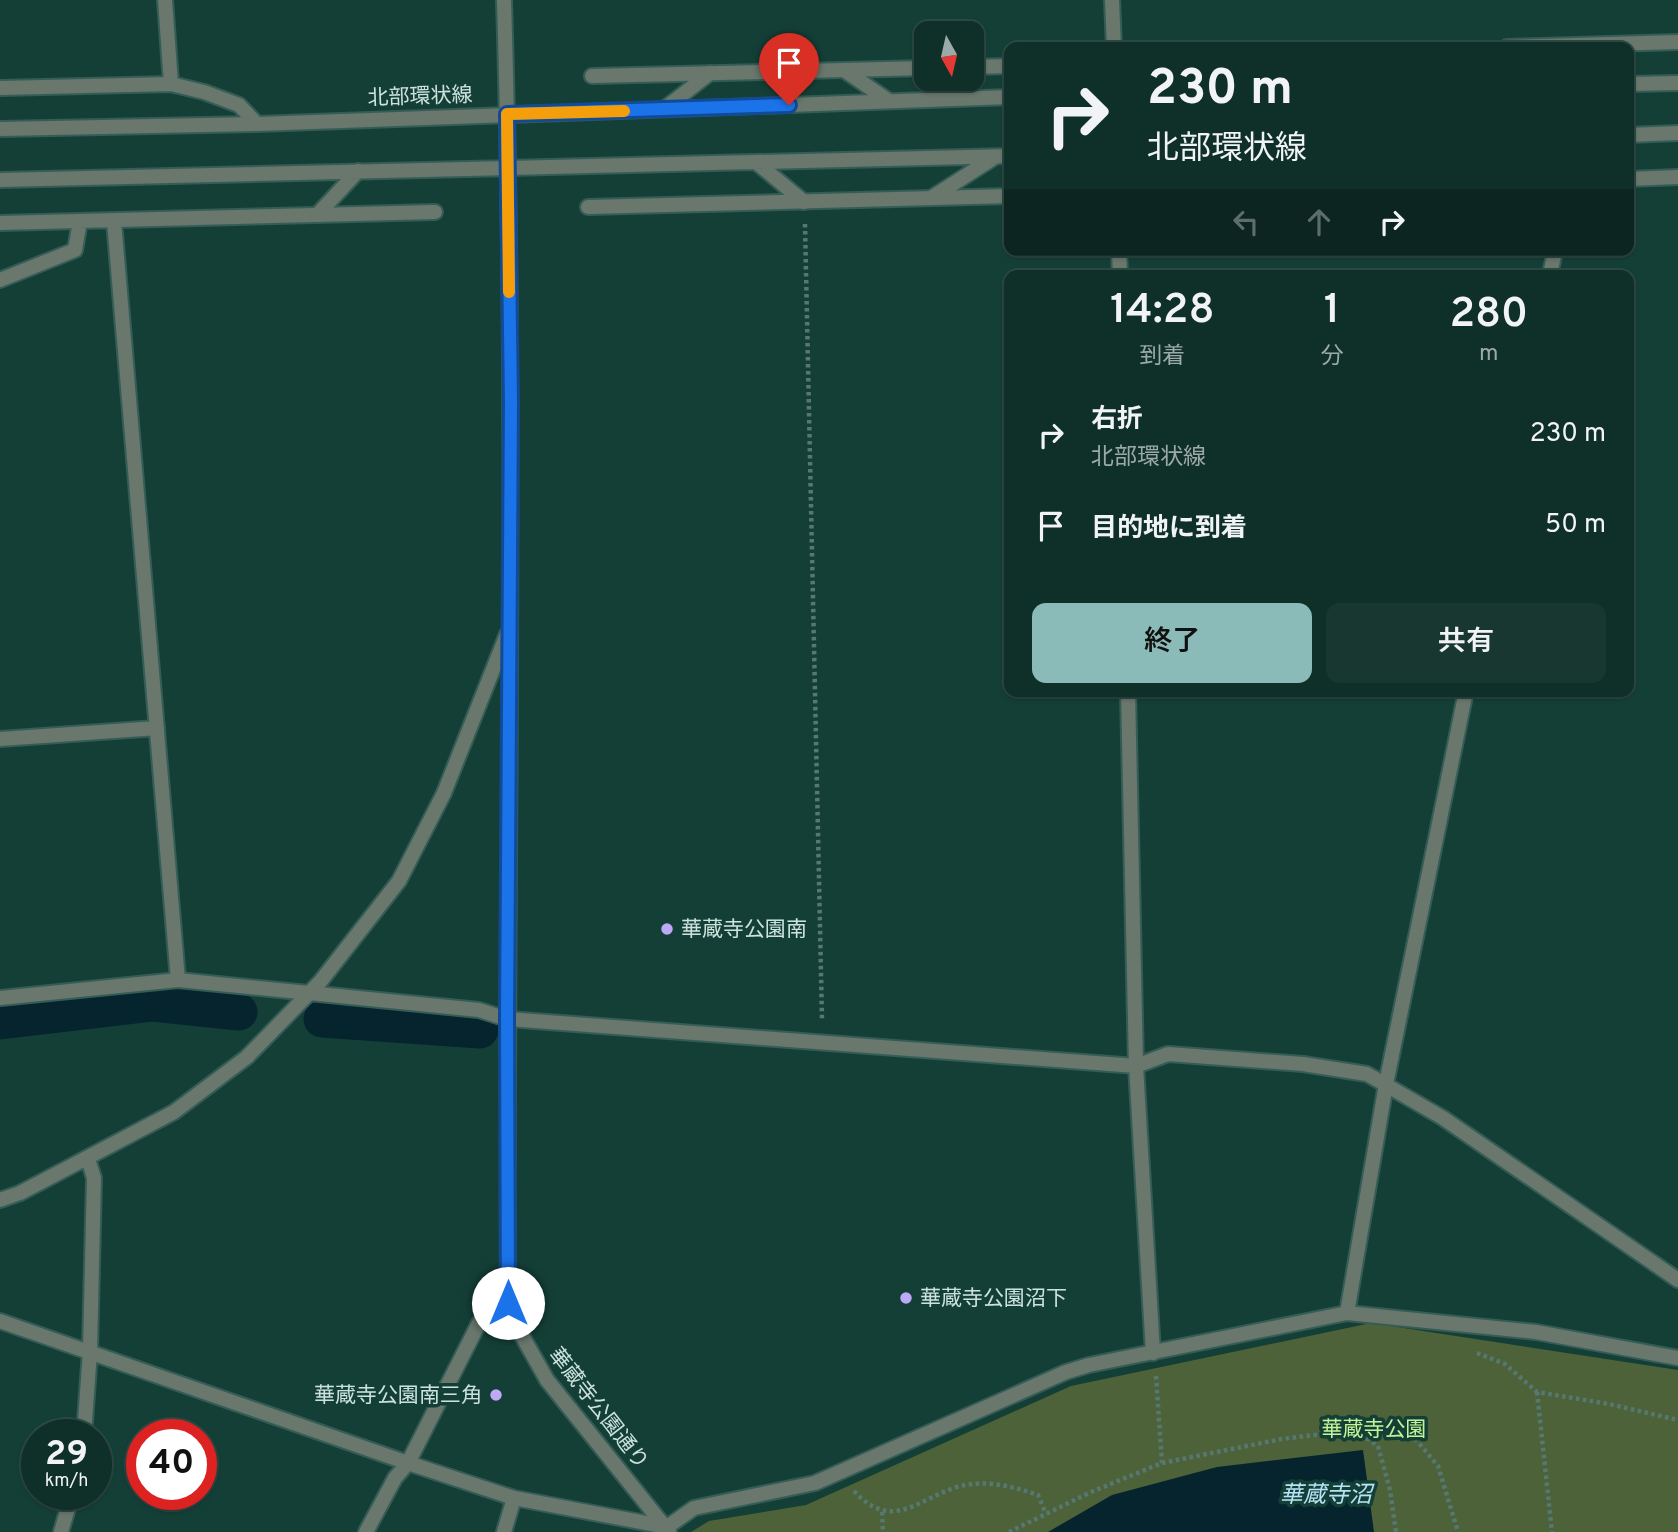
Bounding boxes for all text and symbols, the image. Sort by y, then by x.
north arrow [914,21,984,91]
map controls [914,21,984,91]
pin [759,33,819,105]
icon: arrive [770,44,808,82]
text: 230 m [1147,60,1293,122]
icon: right [1032,70,1123,161]
street label: 北部環状線 [367,82,473,113]
text: 北部環状線 [1147,130,1307,170]
icon: left [1227,203,1265,241]
icon: ahead [1300,203,1338,241]
icon: right [1373,203,1411,241]
text: 14:28 [1110,285,1215,338]
text: 1 [1324,285,1340,338]
text: 280 [1449,289,1528,342]
text: m [1479,340,1498,369]
text: 到着 [1139,343,1185,372]
text: 分 [1320,343,1343,372]
text: 右折 [1091,404,1143,437]
icon: right [1032,416,1070,454]
text: 230 m [1530,418,1606,451]
text: 北部環状線 [1091,444,1206,473]
icon: arrive [1032,507,1070,545]
text: 50 m [1545,509,1606,542]
text: 目的地に到着 [1091,513,1247,546]
button: 終了 [1032,603,1312,683]
button: 共有 [1326,603,1606,683]
place label: 華蔵寺公園南 [681,917,807,944]
marker: 華蔵寺公園南 [659,921,675,937]
position arrow [471,1266,545,1340]
place label: 華蔵寺公園沼下 [920,1286,1067,1313]
marker: 華蔵寺公園沼下 [898,1290,914,1306]
street label: 華蔵寺公園通り [542,1343,654,1475]
place label: 華蔵寺公園南三角 [314,1383,482,1410]
marker: 華蔵寺公園南三角 [488,1387,504,1403]
park label: 華蔵寺公園 [1322,1417,1427,1444]
speed limit sign: 40 [126,1419,217,1510]
text: 29 [45,1433,88,1477]
text: km/h [45,1470,88,1493]
water label: 華蔵寺沼 [1280,1482,1375,1511]

